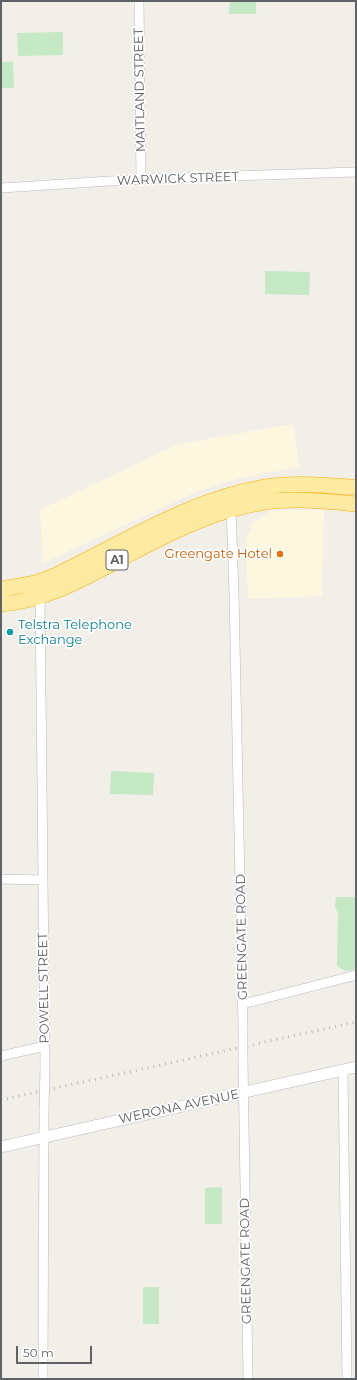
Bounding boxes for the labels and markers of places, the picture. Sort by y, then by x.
place label: Greengate Hotel [164,546,272,562]
marker: Greengate Hotel [275,549,285,559]
place label: Telstra Telephone Exchange [18,617,132,648]
marker: Telstra Telephone Exchange [5,627,15,637]

